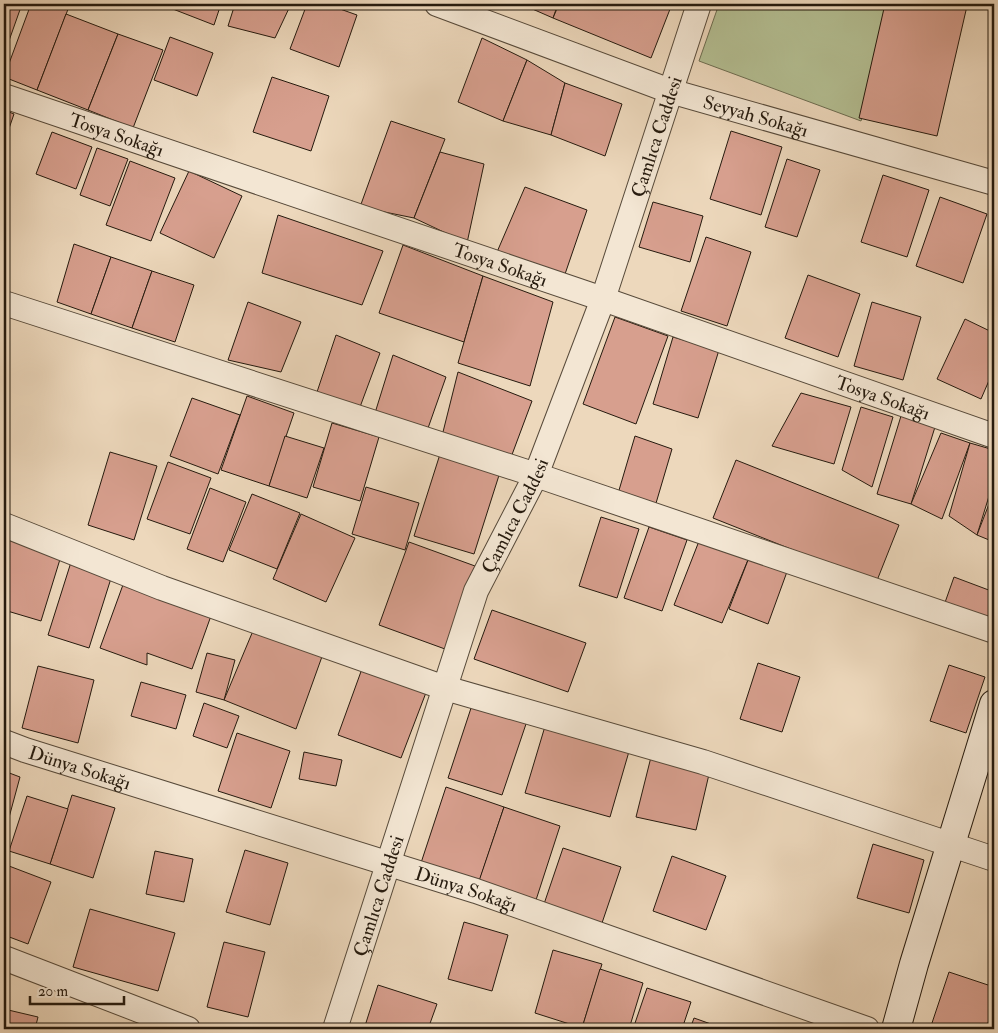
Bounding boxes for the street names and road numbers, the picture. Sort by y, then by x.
street label: Çamlıca Caddesi [626,73,688,200]
street label: Seyyah Sokağı [700,90,811,143]
street label: Tosya Sokağı [66,108,167,162]
street label: Tosya Sokağı [450,238,550,292]
street label: Tosya Sokağı [832,370,933,426]
street label: Çamlıca Caddesi [476,455,554,577]
street label: Dünya Sokağı [25,741,134,795]
street label: Çamlıca Caddesi [348,833,410,960]
street label: Dünya Sokağı [412,862,520,918]

